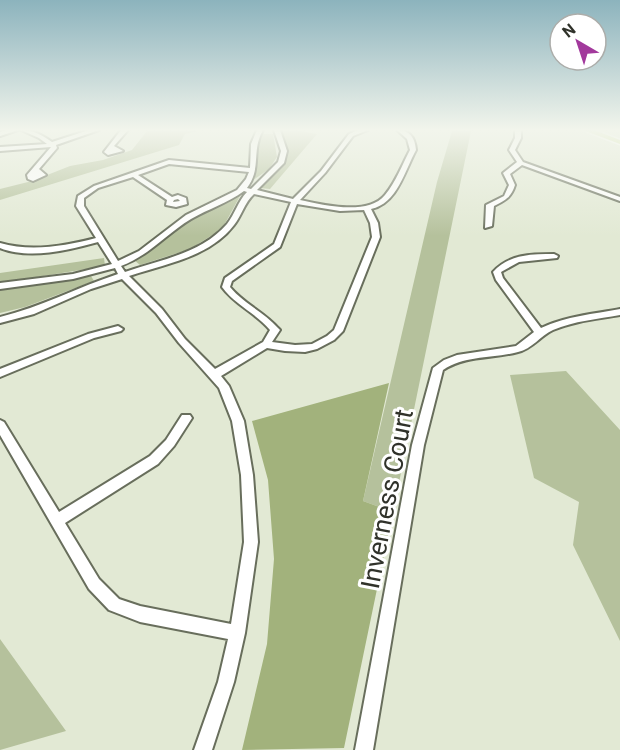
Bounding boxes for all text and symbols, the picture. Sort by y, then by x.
north arrow [548,12,608,72]
text: N [559,20,579,42]
street label: Inverness Court [355,407,419,591]

